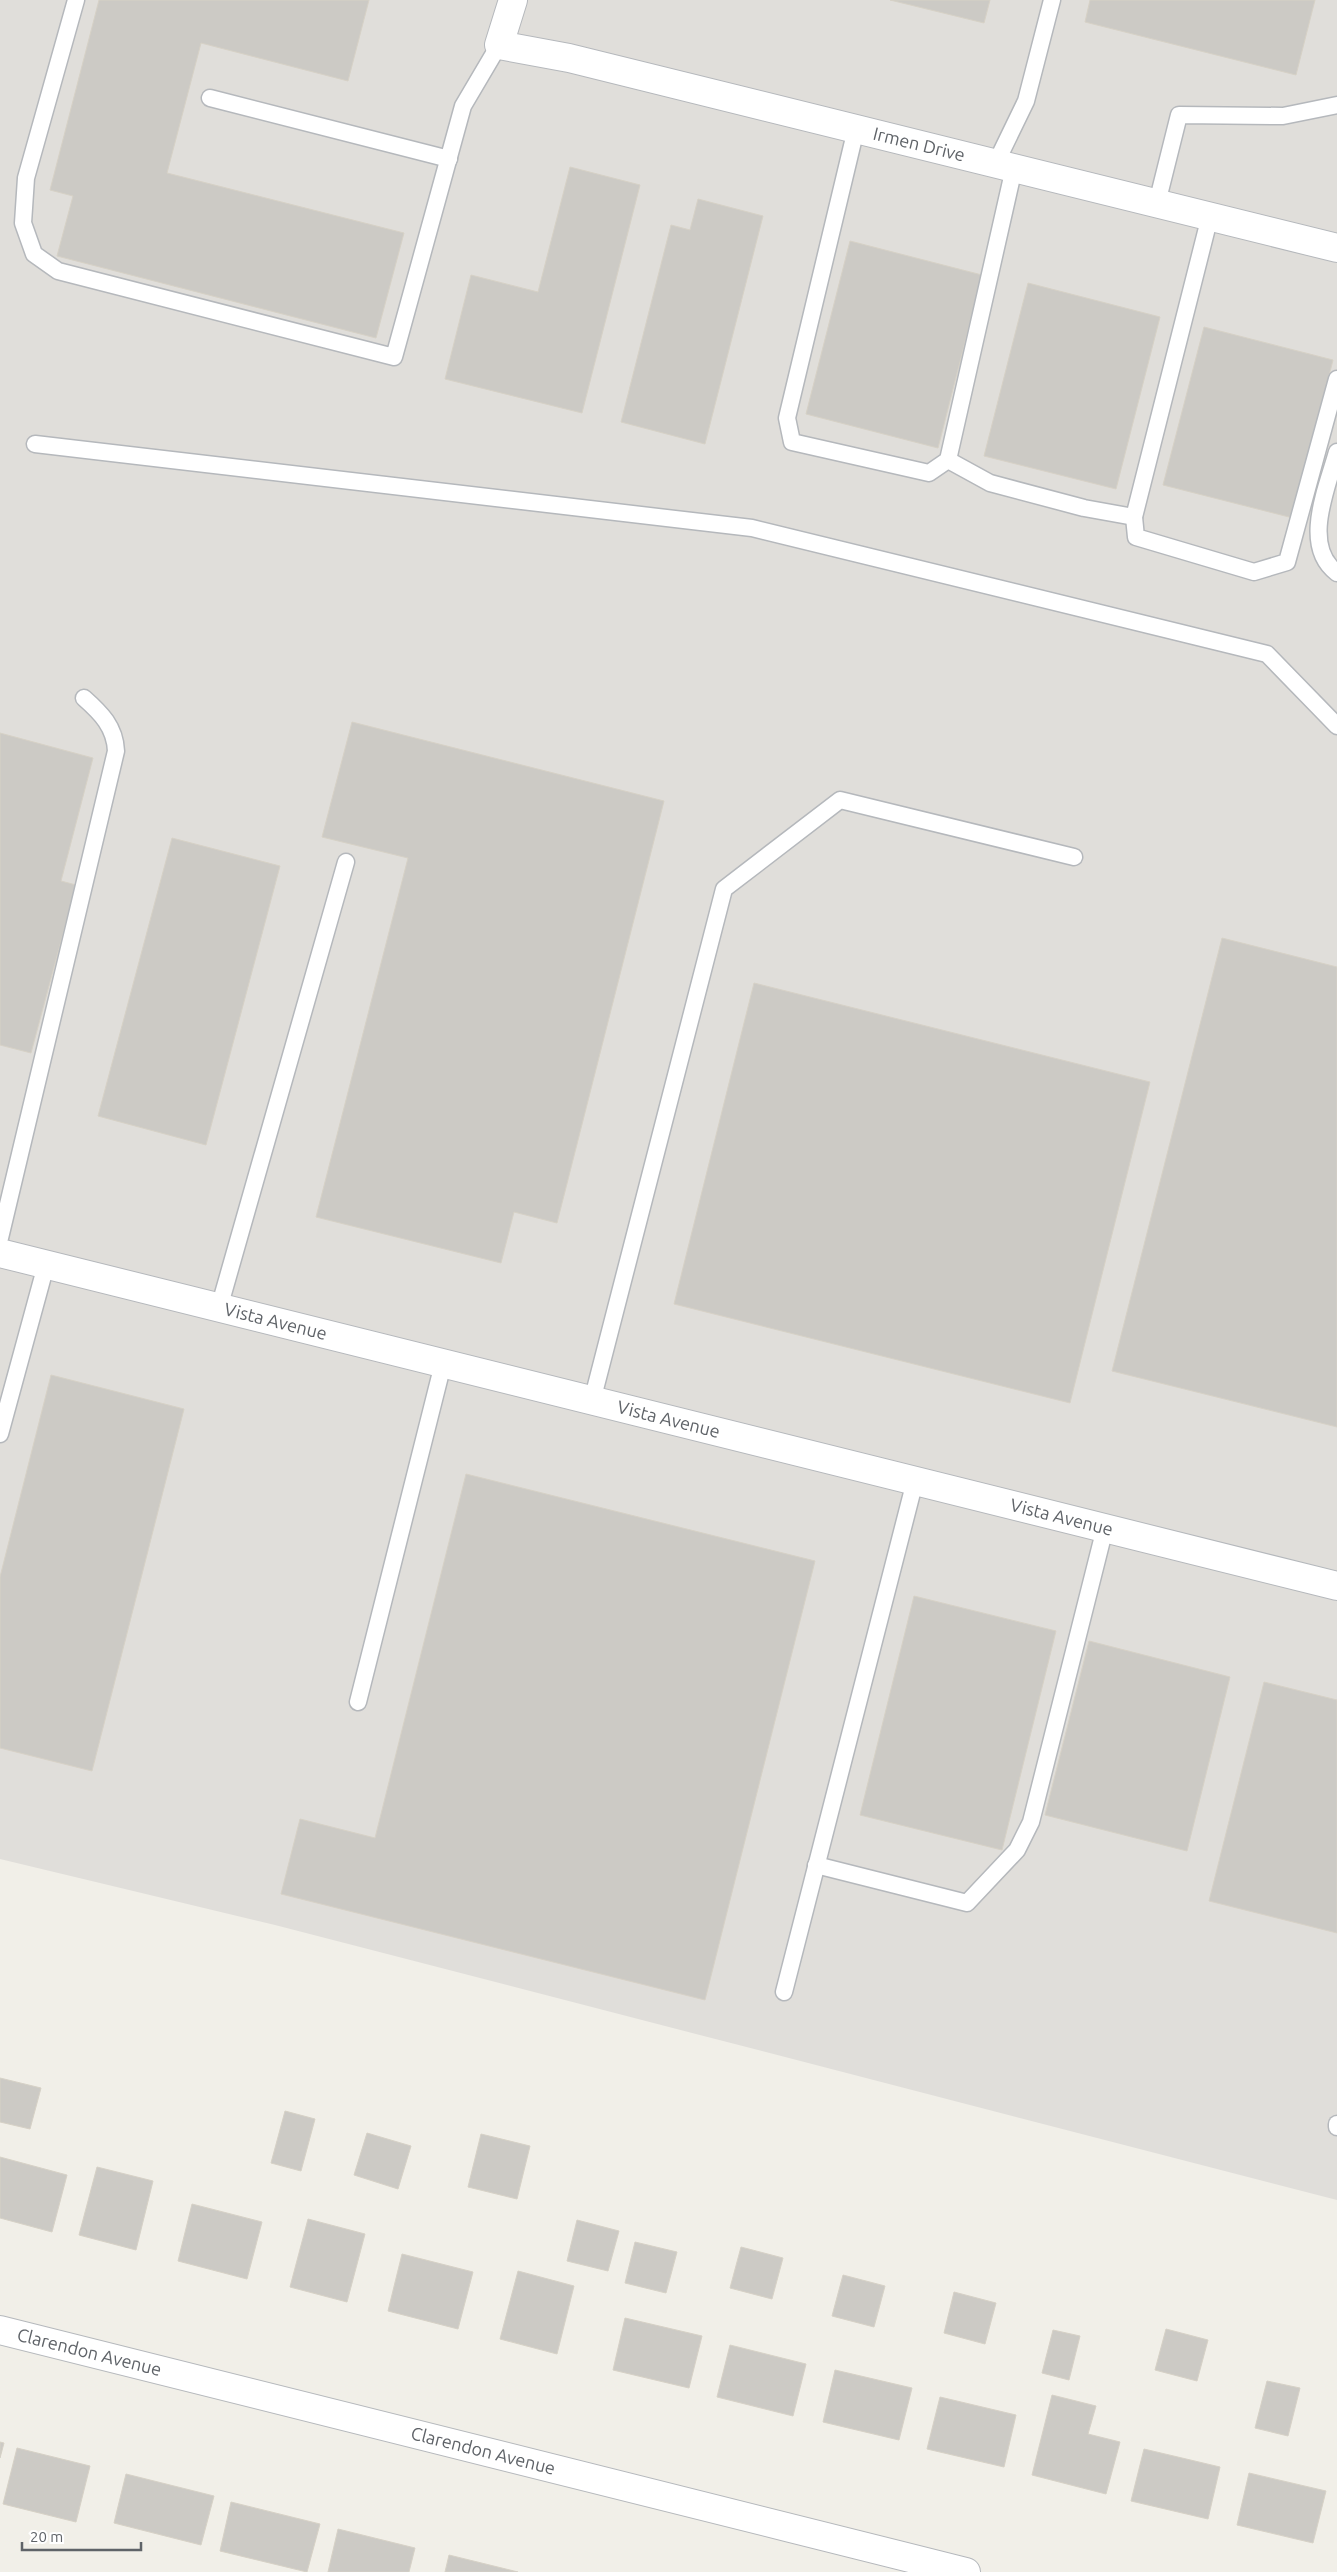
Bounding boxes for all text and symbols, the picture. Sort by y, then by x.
street label: Irmen Drive [871,123,967,165]
street label: Vista Avenue [222,1298,329,1343]
street label: Vista Avenue [615,1396,722,1441]
street label: Vista Avenue [1008,1494,1115,1539]
street label: Clarendon Avenue [15,2324,164,2379]
street label: Clarendon Avenue [409,2422,558,2478]
scale bar [22,2520,141,2552]
text: 20 m [30,2528,63,2545]

